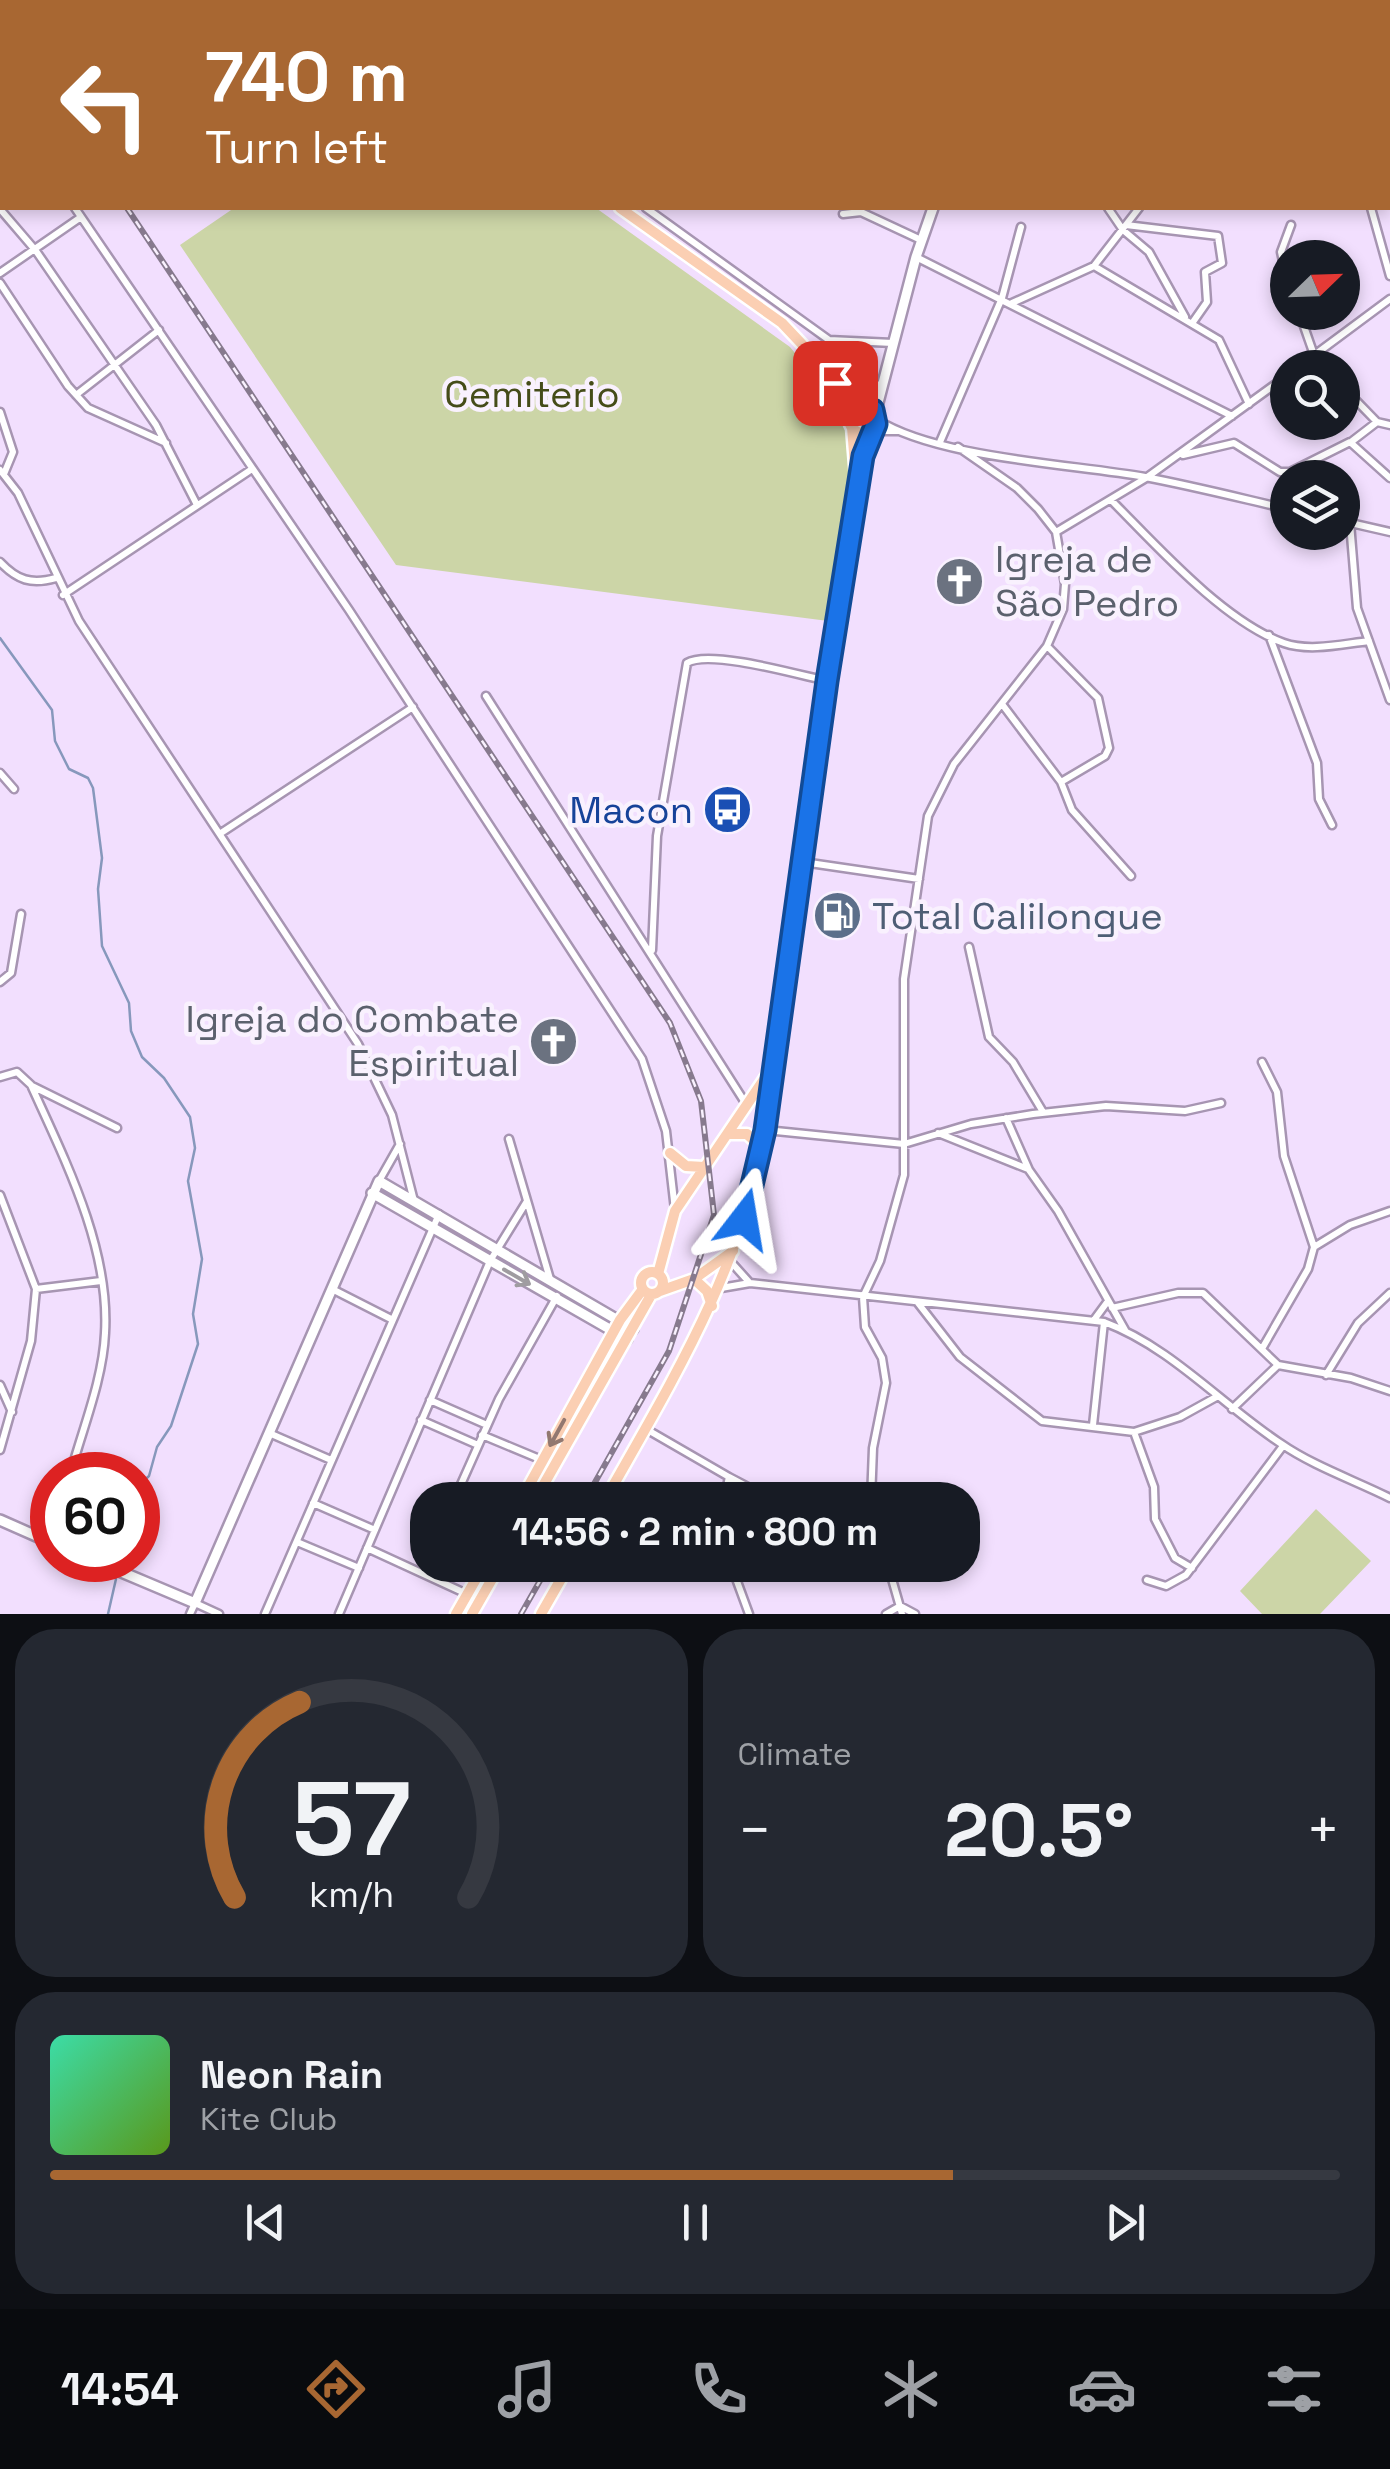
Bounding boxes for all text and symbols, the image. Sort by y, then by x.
text: 740 m [205,32,408,121]
icon: left [40,40,170,170]
text: Turn left [205,119,388,176]
north arrow [1270,240,1360,330]
map controls [1270,240,1360,550]
pin [793,341,878,426]
button: search [1270,350,1360,440]
icon: arrive [808,356,863,411]
park label: Cemiterio [444,370,620,418]
button: layers [1270,460,1360,550]
place label: Igreja de São Pedro [995,535,1179,627]
church icon: Igreja de São Pedro [934,555,986,607]
bus stop icon: Macon [702,784,754,836]
place label: Macon [569,786,693,834]
fuel station icon: Total Calilongue [811,890,863,942]
place label: Total Calilongue [872,892,1163,940]
place label: Igreja do Combate Espiritual [186,995,519,1087]
church icon: Igreja do Combate Espiritual [528,1015,580,1067]
position arrow [692,1167,796,1271]
one-way arrow [502,1267,532,1287]
one-way arrow [547,1418,567,1447]
speed limit sign: 60 [30,1452,160,1582]
text: 14:56 · 2 min · 800 m [512,1508,878,1556]
text: Climate [738,1734,852,1774]
text: 57 [292,1753,411,1885]
text: 20.5° [944,1782,1133,1878]
text: − [738,1795,772,1865]
text: + [1306,1795,1340,1865]
text: km/h [309,1872,394,1917]
text: Neon Rain [200,2051,383,2099]
text: Kite Club [200,2099,337,2139]
icon: previous [238,2195,293,2250]
icon: pause [668,2195,723,2250]
icon: next [1098,2195,1153,2250]
icon: directions [301,2354,371,2424]
icon: music [492,2354,562,2424]
icon: phone [684,2354,754,2424]
icon: climate [876,2354,946,2424]
icon: car [1067,2354,1137,2424]
icon: filters [1259,2354,1329,2424]
text: 14:54 [61,2361,179,2418]

